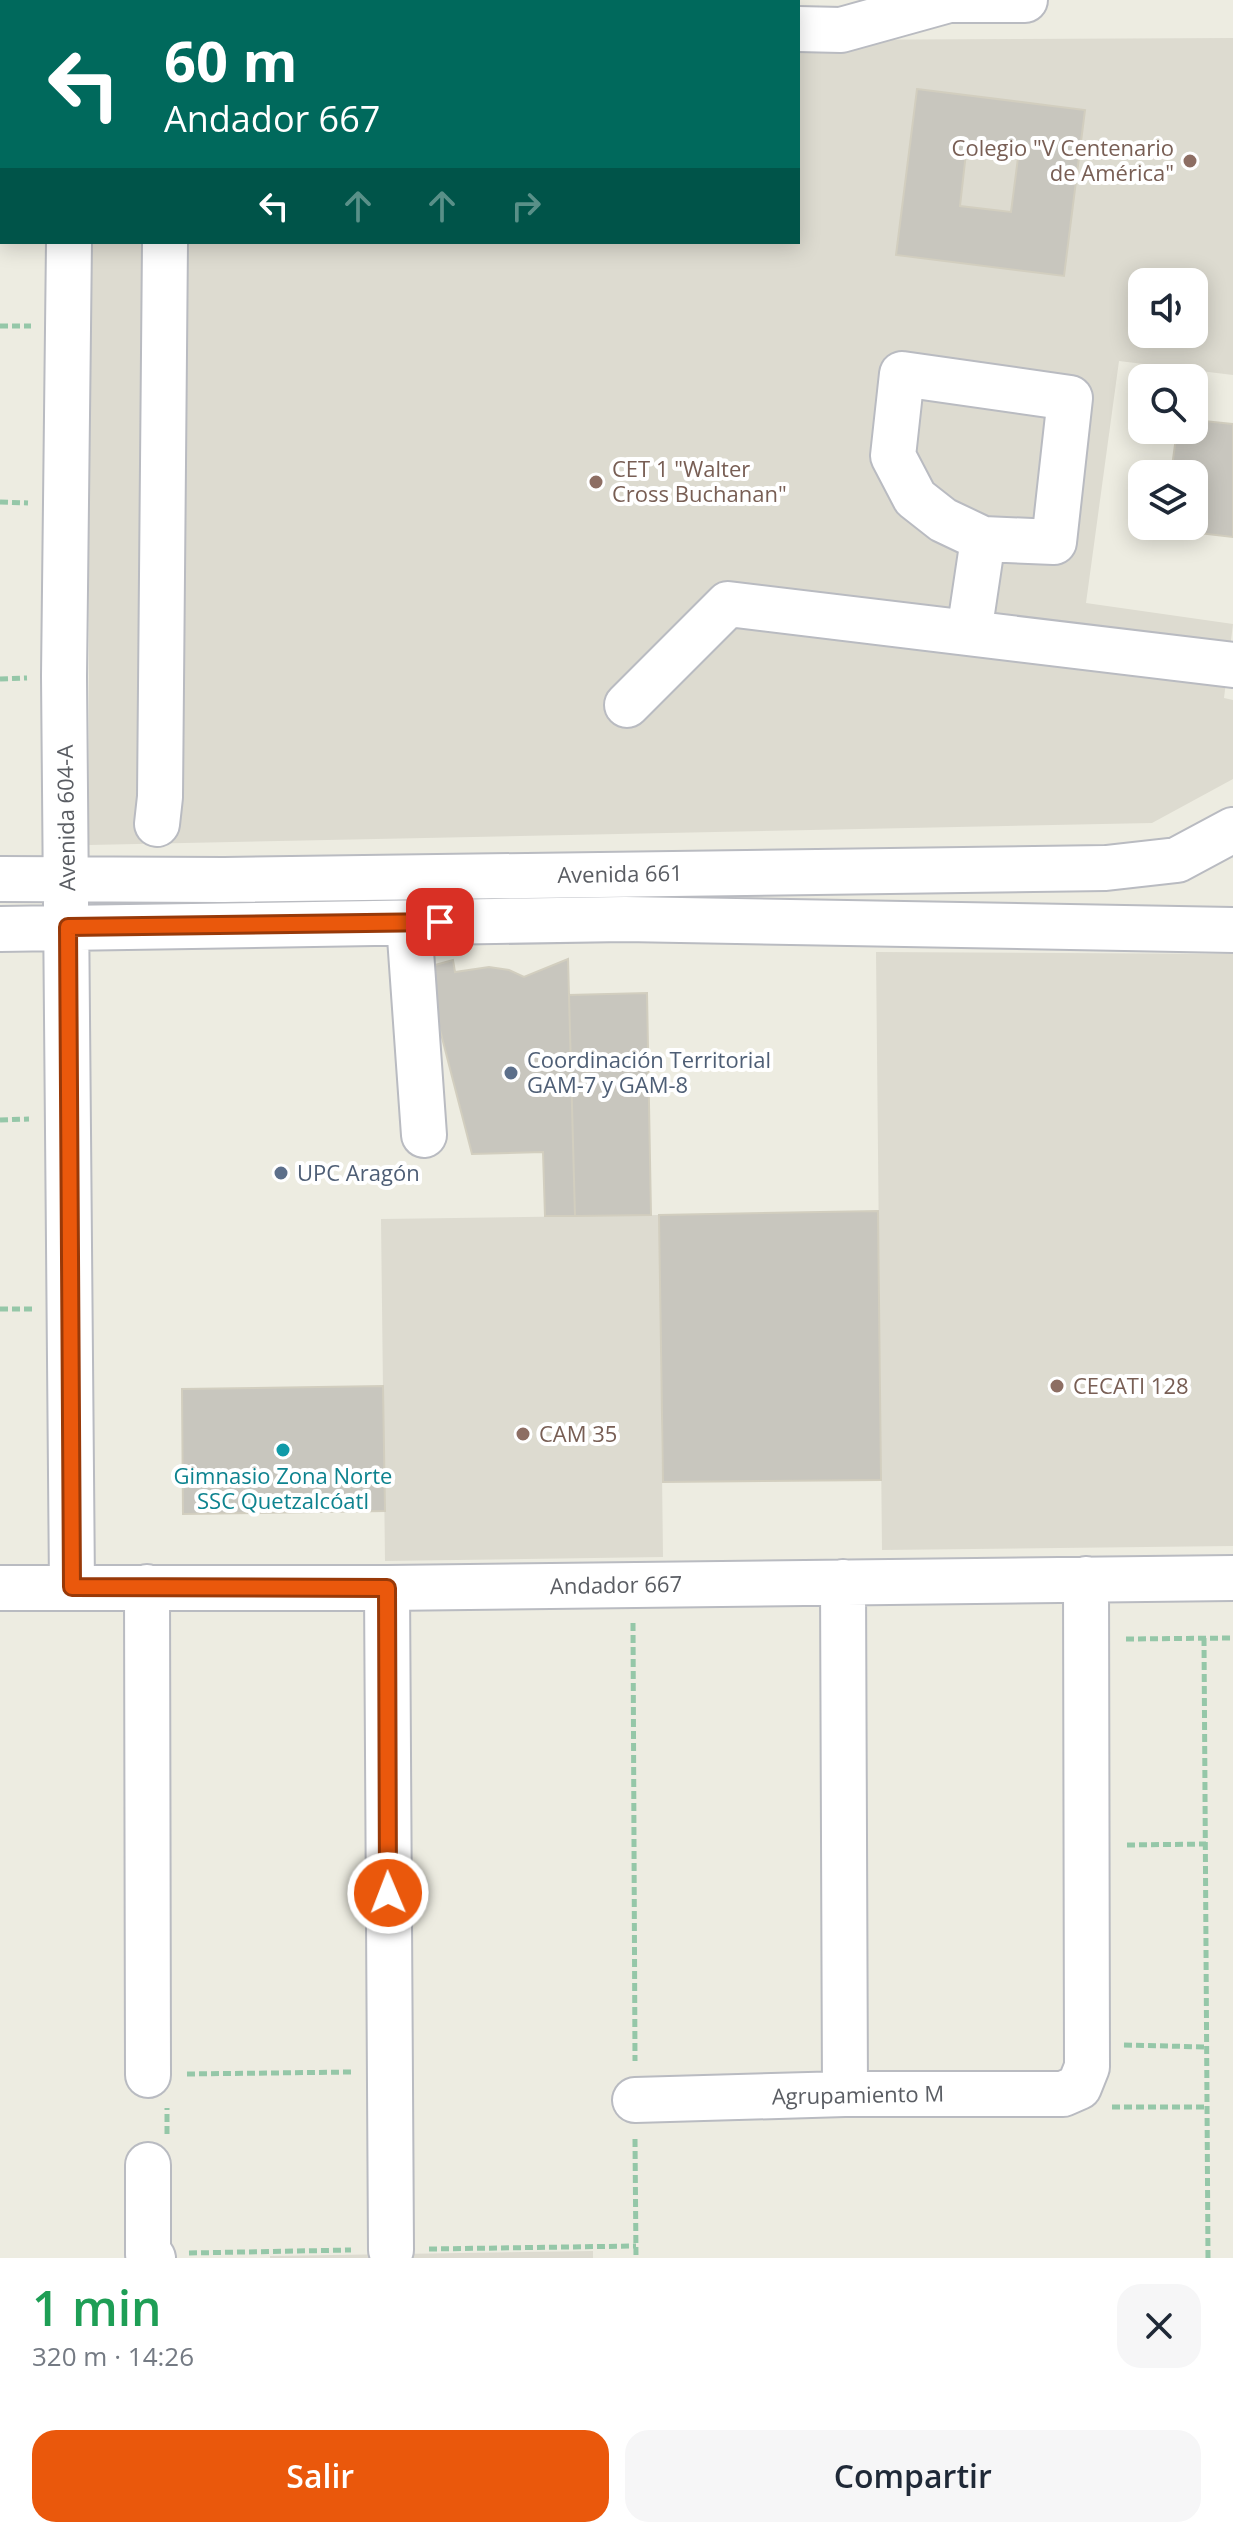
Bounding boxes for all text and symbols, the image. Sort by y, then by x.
text: 60 m [164,22,298,98]
icon: left [32,32,136,136]
text: Andador 667 [164,94,380,143]
place label: Colegio "V Centenario de América" [952,132,1174,187]
marker: Colegio "V Centenario de América" [1181,152,1199,170]
icon: left [252,184,296,228]
icon: ahead [336,184,380,228]
icon: ahead [420,184,464,228]
icon: right [504,184,548,228]
map controls [1128,268,1208,540]
button: sound [1128,268,1208,348]
button: search [1128,364,1208,444]
place label: CET 1 "Walter Cross Buchanan" [612,453,787,508]
button: layers [1128,460,1208,540]
marker: CET 1 "Walter Cross Buchanan" [587,473,605,491]
street label: Avenida 604-A [49,744,81,891]
street label: Avenida 661 [557,857,683,889]
pin [406,888,474,956]
icon: arrive [418,900,462,944]
place label: Coordinación Territorial GAM-7 y GAM-8 [527,1044,771,1099]
marker: Coordinación Territorial GAM-7 y GAM-8 [502,1064,520,1082]
place label: UPC Aragón [297,1157,420,1187]
marker: UPC Aragón [272,1164,290,1182]
place label: CECATI 128 [1073,1370,1189,1400]
marker: CECATI 128 [1048,1377,1066,1395]
place label: CAM 35 [539,1418,617,1448]
marker: CAM 35 [514,1425,532,1443]
marker: Gimnasio Zona Norte SSC Quetzalcóatl [274,1441,292,1459]
place label: Gimnasio Zona Norte SSC Quetzalcóatl [174,1460,392,1515]
street label: Andador 667 [550,1568,682,1600]
position arrow [346,1851,430,1935]
street label: Agrupamiento M [772,2077,944,2111]
text: 1 min [32,2275,162,2340]
button: close [1117,2284,1201,2368]
text: 320 m · 14:26 [32,2338,194,2374]
button: Salir [32,2430,609,2522]
button: Compartir [625,2430,1201,2522]

